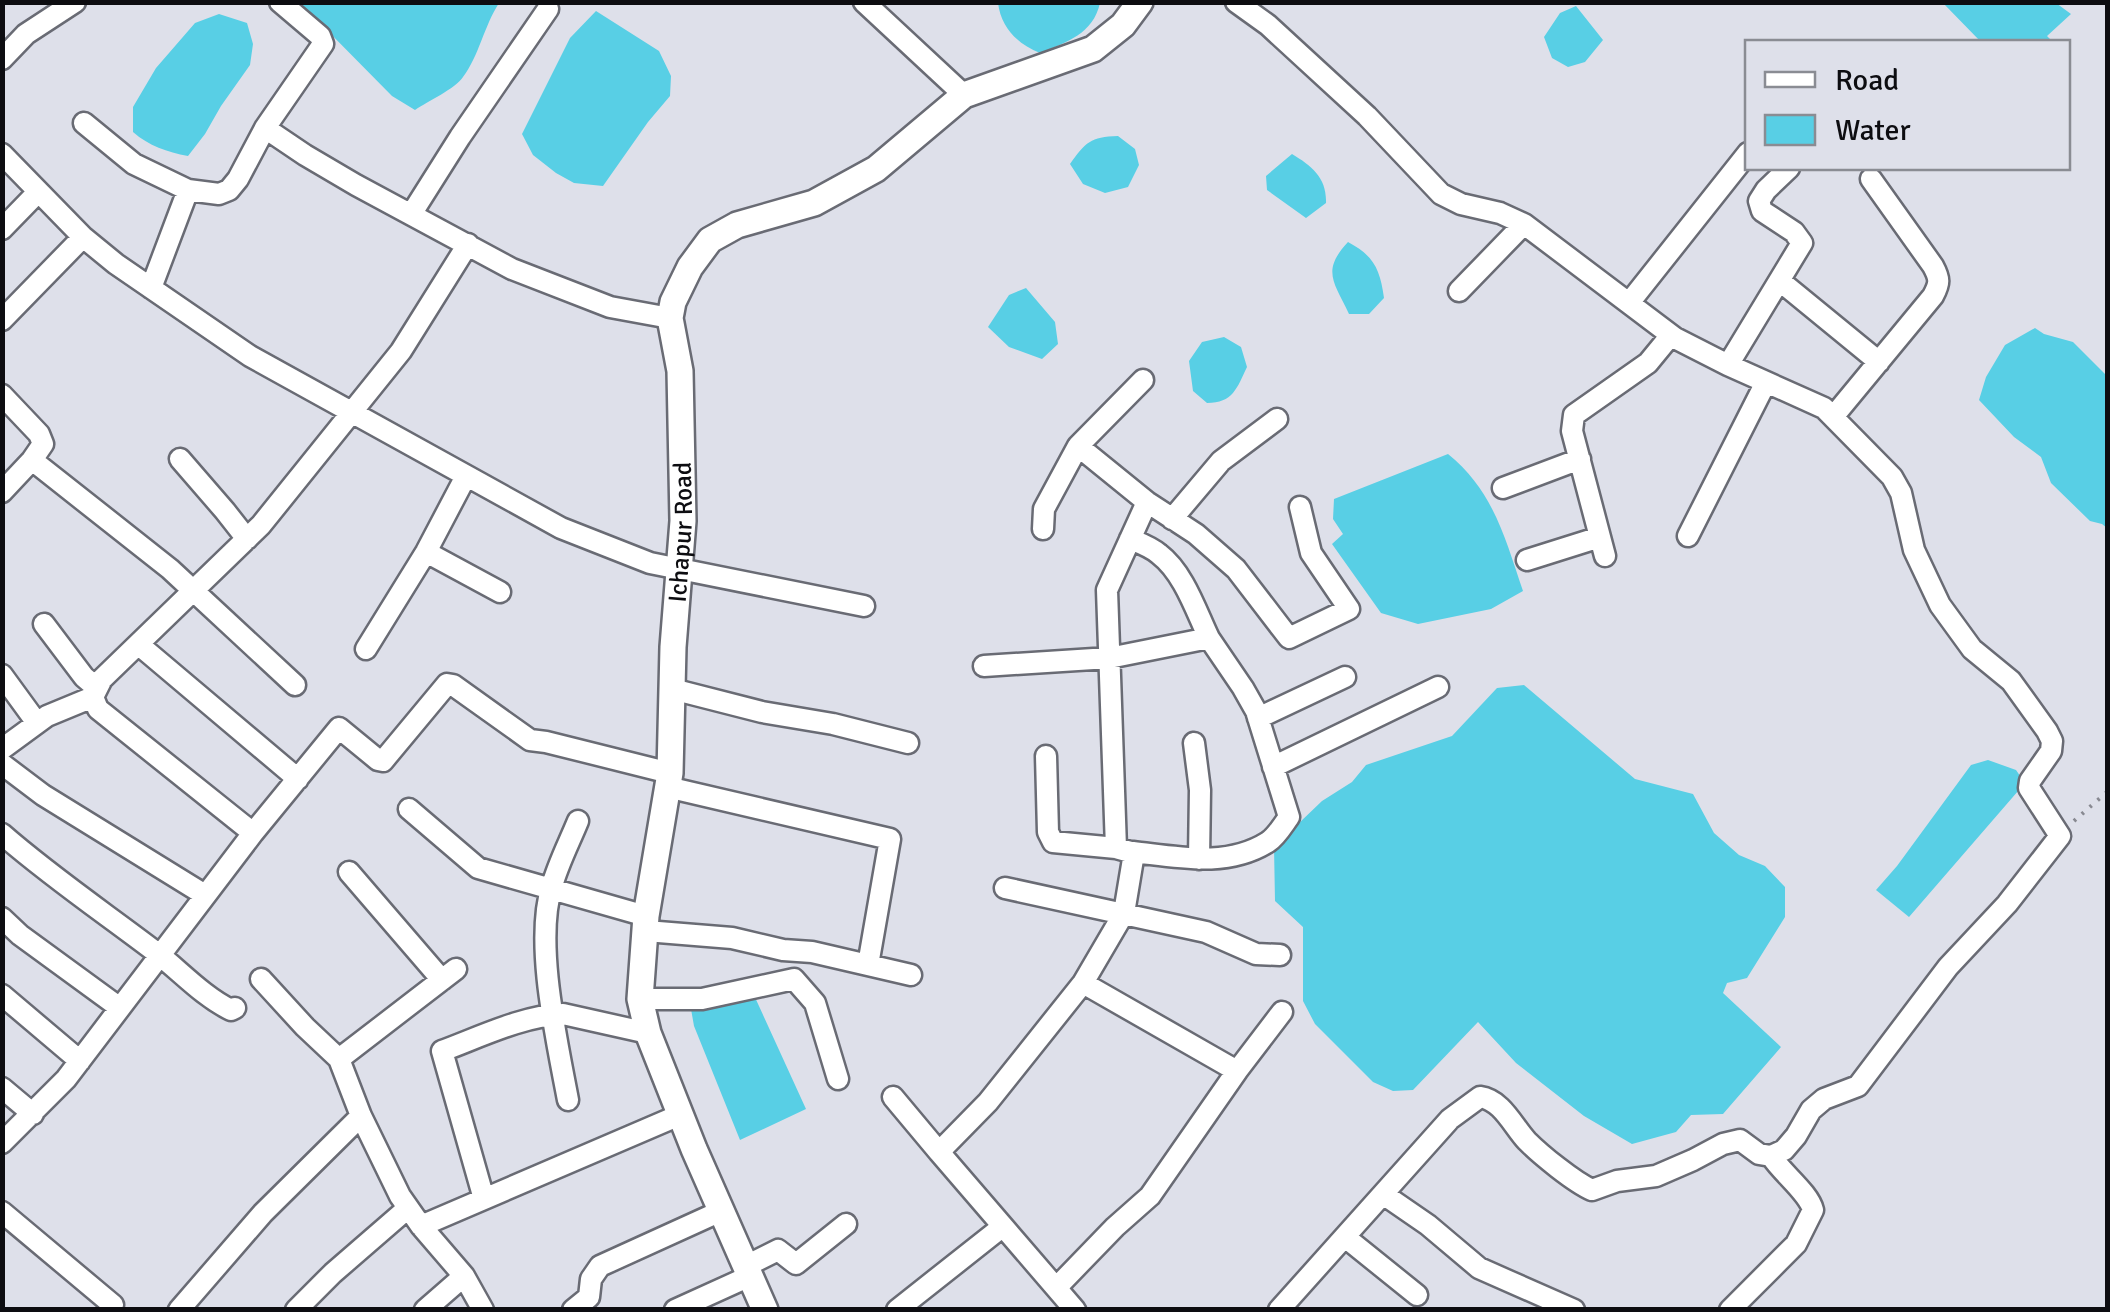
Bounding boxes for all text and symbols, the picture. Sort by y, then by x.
legend [1745,40,2070,170]
text: Road [1835,62,1899,99]
text: Water [1835,112,1911,149]
street label: Ichapur Road [662,462,699,604]

